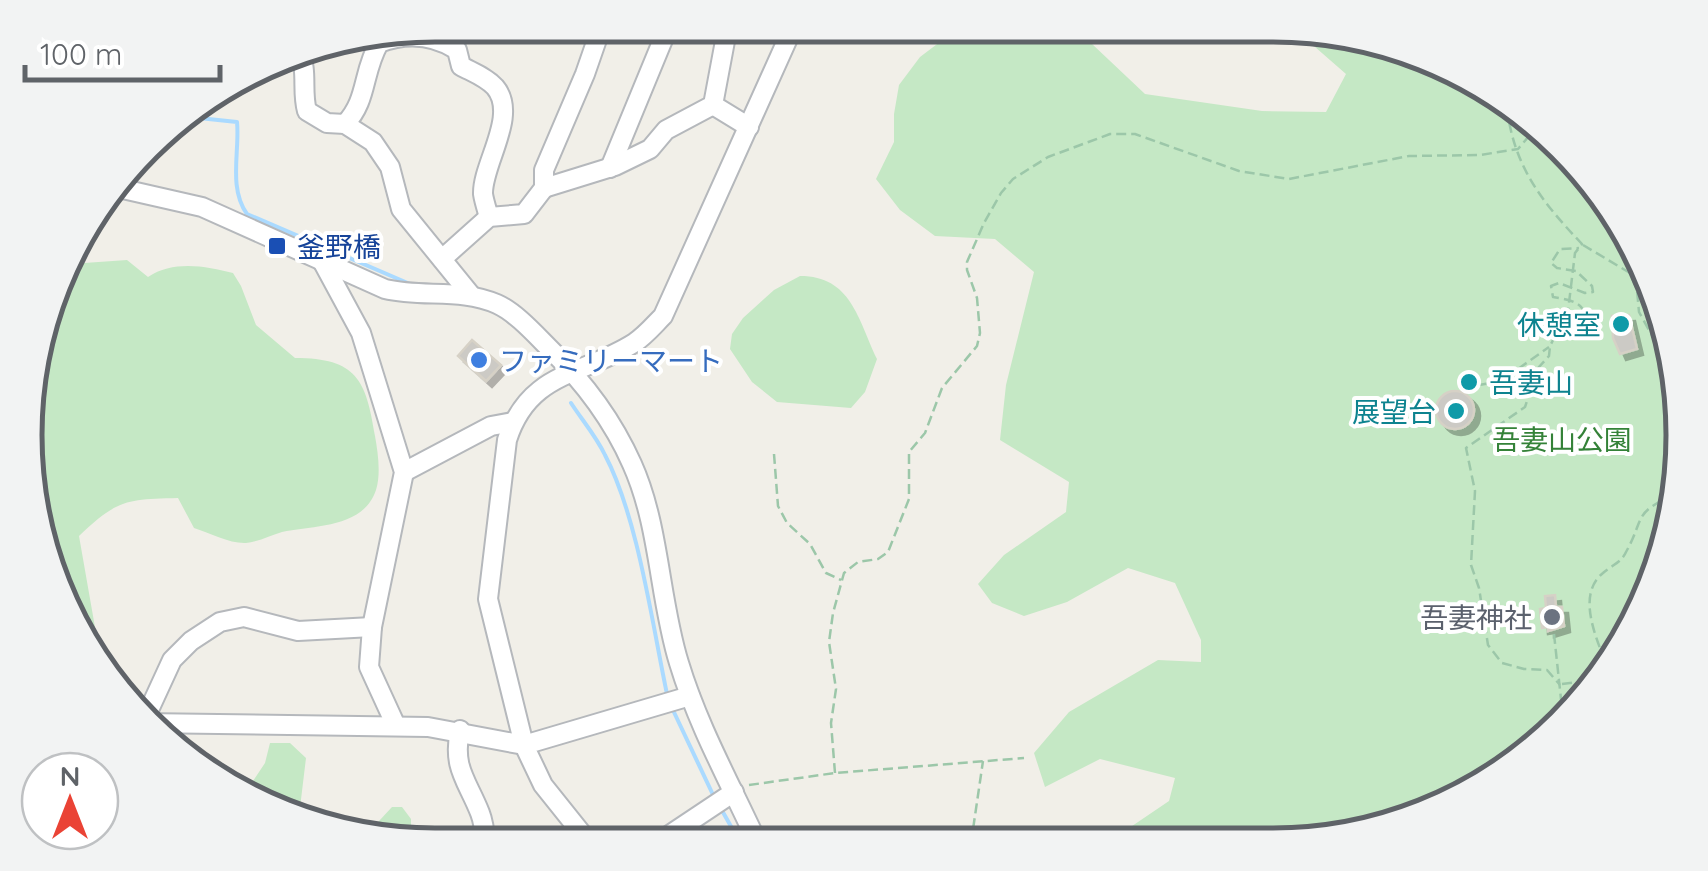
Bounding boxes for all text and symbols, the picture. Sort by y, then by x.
scale bar [25,20,220,82]
text: 100 m [40,35,122,73]
place label: 釜野橋 [297,229,381,264]
marker: 釜野橋 [266,235,288,257]
place label: 休憩室 [1517,307,1601,342]
marker: 休憩室 [1610,313,1632,335]
place label: ファミリーマート [499,343,723,378]
marker: ファミリーマート [468,349,490,371]
place label: 吾妻山 [1489,365,1573,400]
marker: 吾妻山 [1458,371,1480,393]
place label: 展望台 [1352,394,1436,429]
marker: 展望台 [1445,400,1467,422]
park label: 吾妻山公園 [1492,422,1632,457]
place label: 吾妻神社 [1420,600,1532,635]
marker: 吾妻神社 [1541,606,1563,628]
north arrow [20,751,120,851]
text: N [60,758,80,793]

